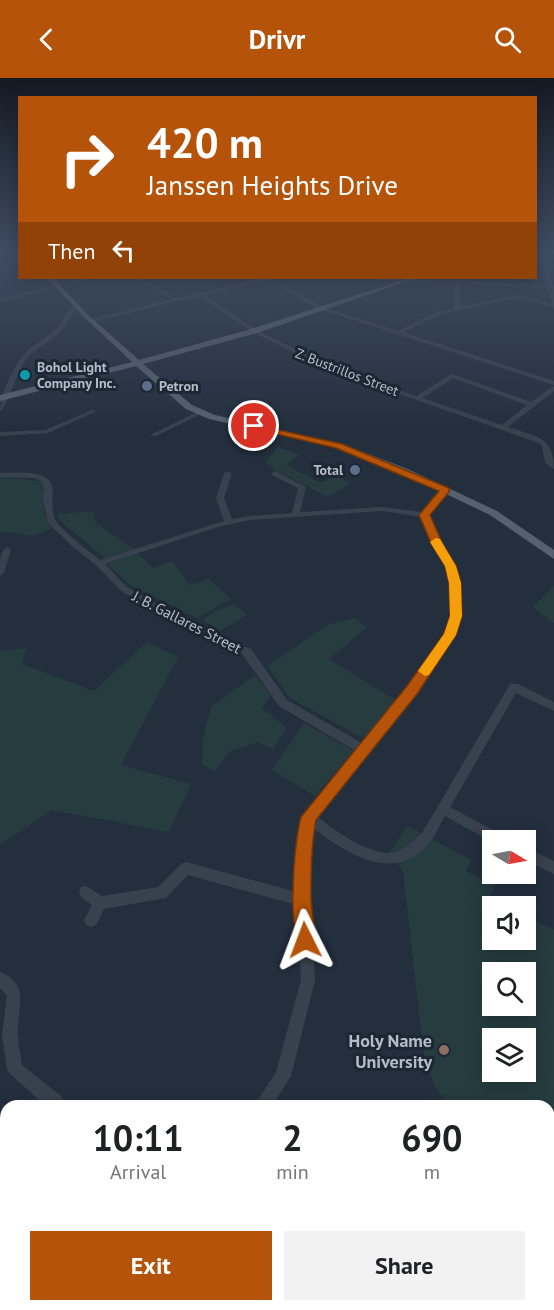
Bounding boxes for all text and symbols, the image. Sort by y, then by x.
text: Drivr [249,22,305,56]
icon: back [30,23,63,56]
icon: search [491,23,524,56]
text: 420 m [147,115,263,170]
icon: right [48,120,126,198]
text: Janssen Heights Drive [147,168,398,202]
icon: left [107,234,140,267]
text: Then [48,237,95,265]
street label: Z. Bustrillos Street [293,344,401,400]
place label: Bohol Light Company Inc. [37,358,116,392]
marker: Bohol Light Company Inc. [18,368,32,382]
place label: Petron [159,377,199,395]
marker: Petron [140,379,154,393]
pin [228,400,279,451]
icon: arrive [237,409,270,442]
place label: Total [313,461,344,479]
marker: Total [348,463,362,477]
street label: J. B. Gallares Street [129,586,245,658]
north arrow [482,830,536,884]
map controls [482,830,536,1082]
button: sound [482,896,536,950]
position arrow [273,908,337,972]
button: search [482,962,536,1016]
button: layers [482,1028,536,1082]
place label: Holy Name University [348,1029,432,1073]
marker: Holy Name University [437,1043,451,1057]
text: 10:11 [92,1114,184,1161]
text: 2 [282,1114,303,1161]
text: 690 [401,1114,463,1161]
text: Arrival [110,1159,166,1185]
text: min [276,1159,309,1185]
text: m [424,1159,440,1185]
button: Exit [30,1231,272,1300]
button: Share [284,1231,525,1300]

